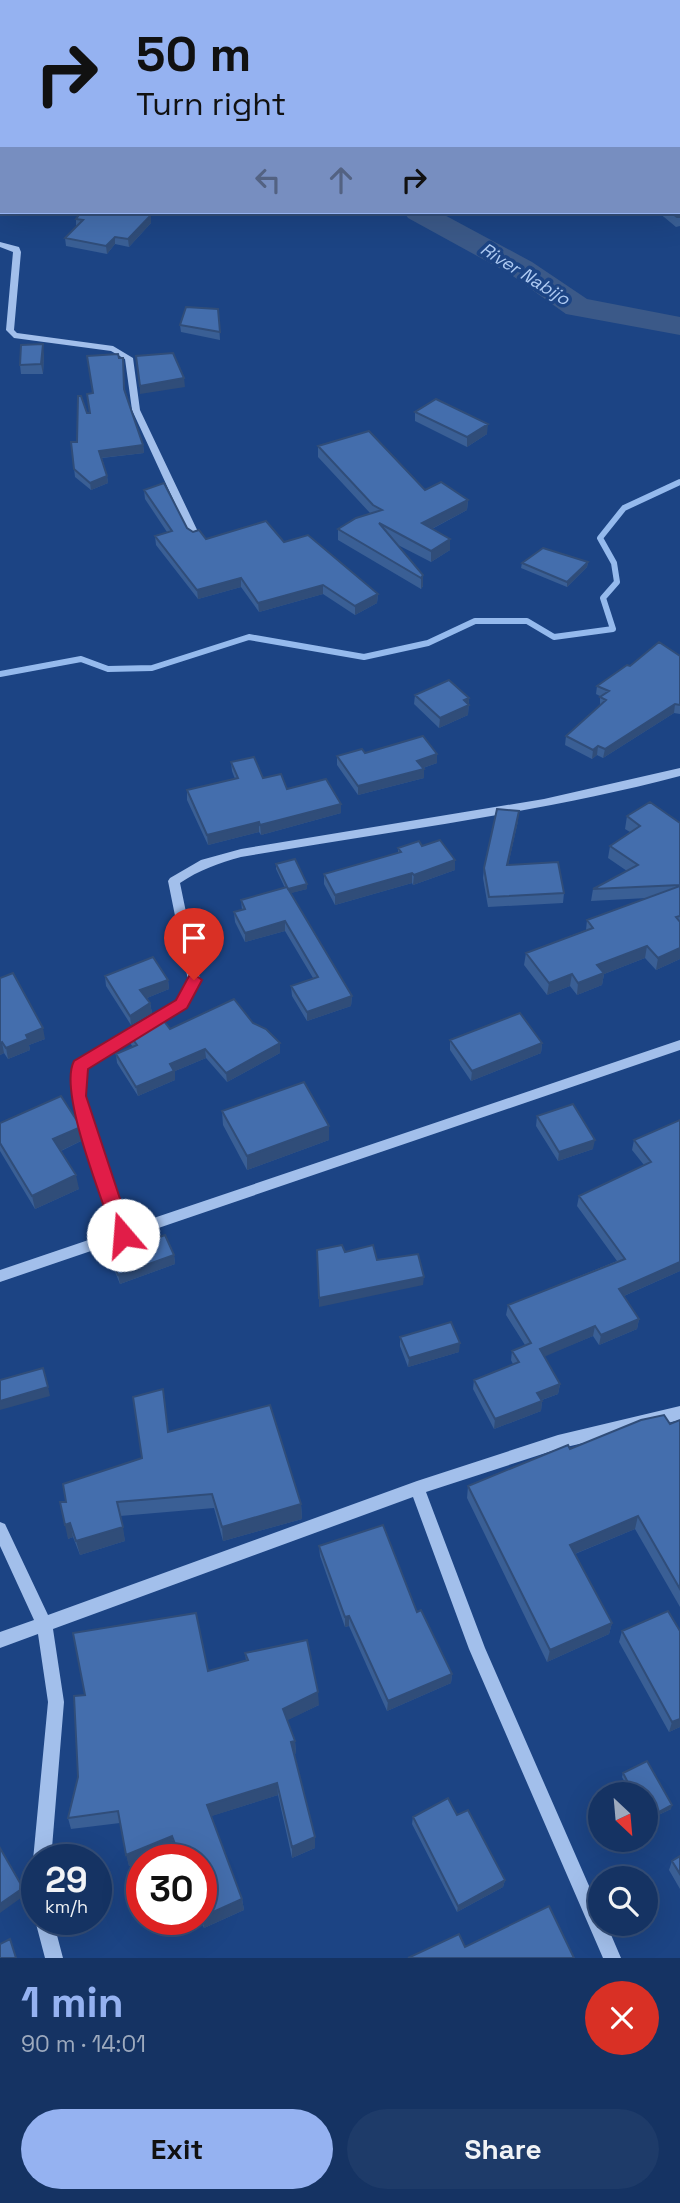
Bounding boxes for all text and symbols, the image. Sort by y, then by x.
text: 50 m [136,23,251,85]
icon: right [21,28,112,119]
text: Turn right [136,84,286,124]
icon: left [249,161,287,199]
icon: ahead [322,161,360,199]
icon: right [395,161,433,199]
water label: River Nabijo [476,237,575,311]
pin [164,908,224,980]
icon: arrive [175,919,213,957]
position arrow [86,1198,160,1272]
north arrow [588,1782,658,1852]
map controls [588,1782,658,1936]
speed limit sign: 30 [126,1844,217,1935]
text: 29 [45,1858,88,1902]
button: search [588,1866,658,1936]
text: km/h [45,1895,88,1918]
text: 1 min [21,1976,124,2029]
button: close [585,1981,659,2055]
text: 90 m · 14:01 [21,2029,146,2059]
button: Exit [21,2109,333,2189]
button: Share [347,2109,659,2189]

